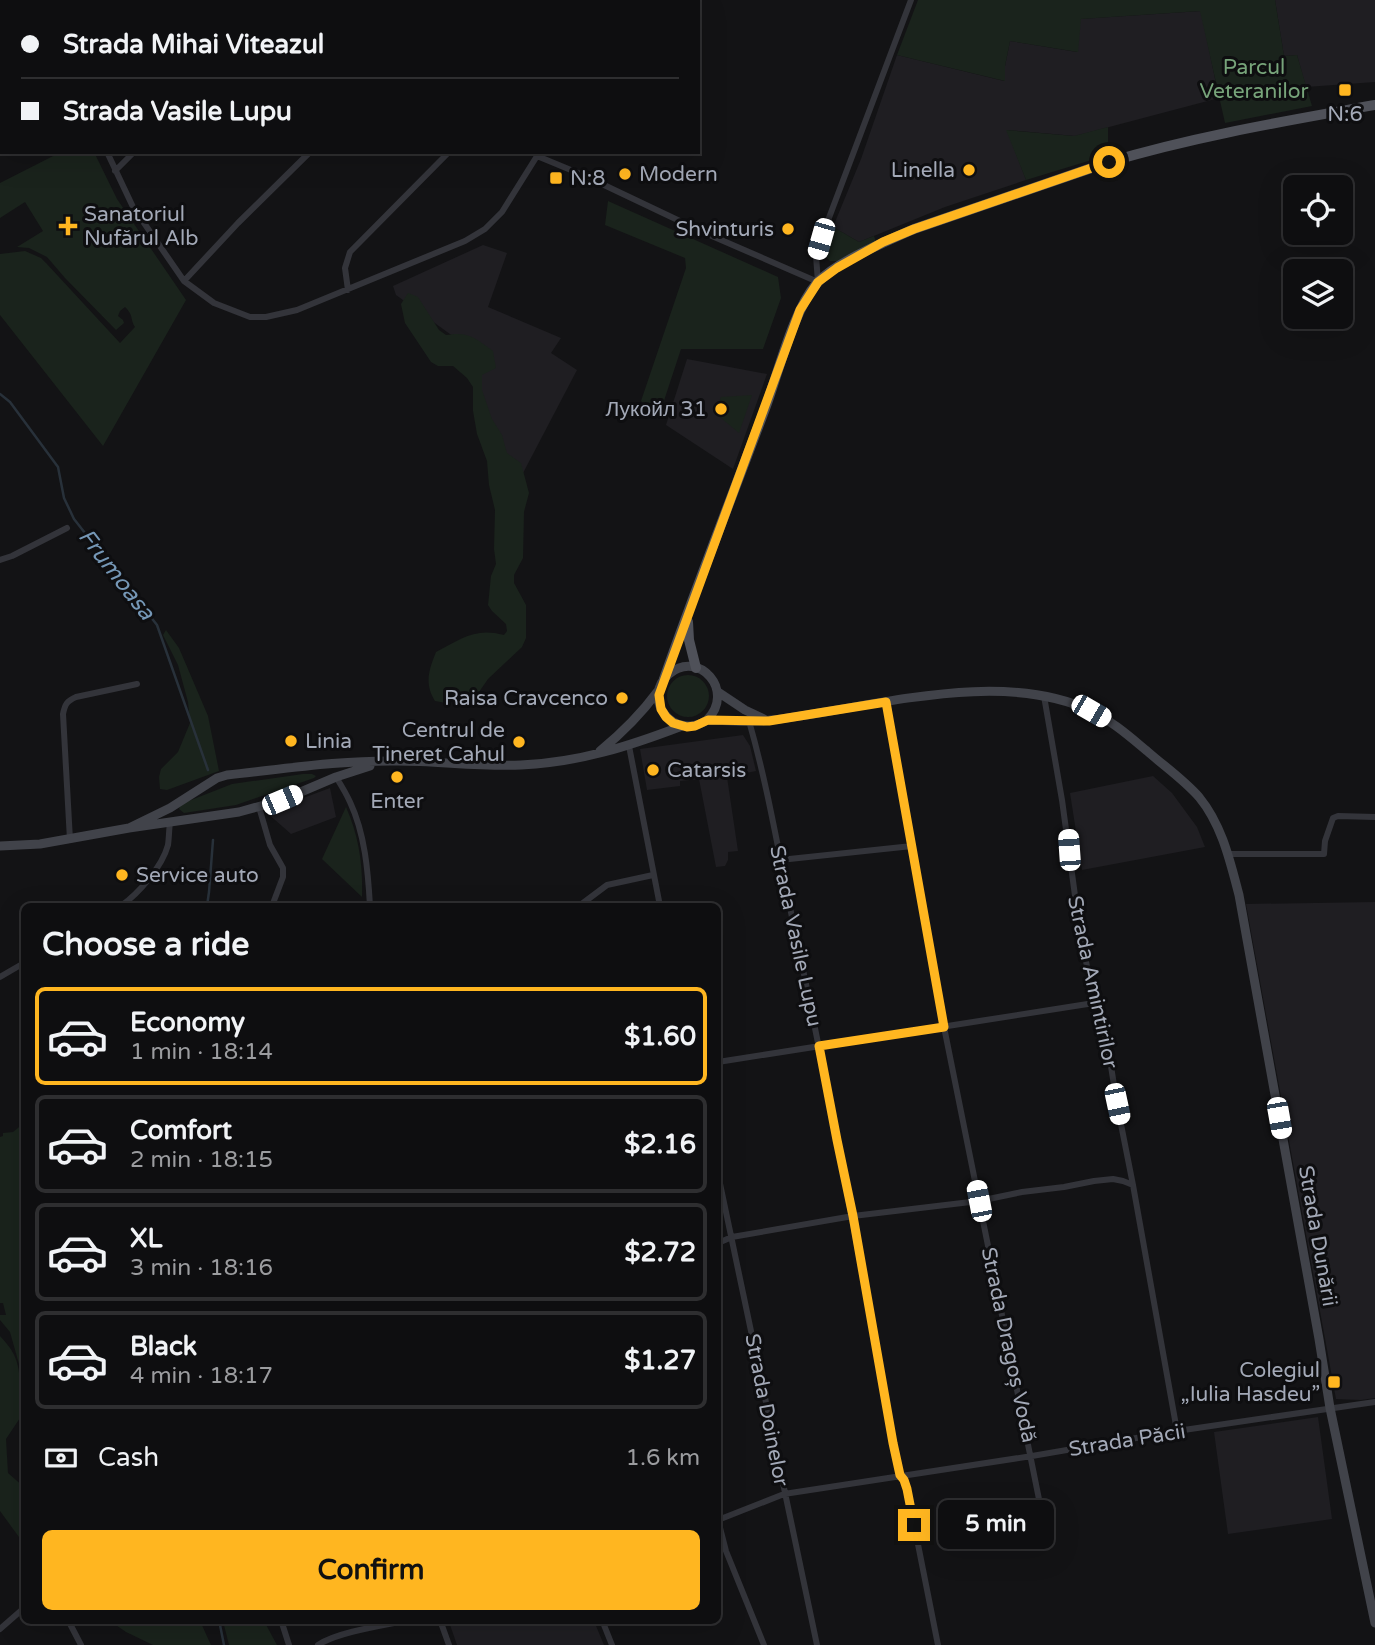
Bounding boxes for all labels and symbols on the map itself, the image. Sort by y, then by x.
park label: Parcul Veteranilor [1200,55,1308,104]
marker: N:6 [1337,82,1353,98]
place label: N:6 [1327,102,1363,127]
route start [1093,146,1125,178]
place label: Linella [891,158,955,183]
place label: Modern [639,162,718,187]
marker: Linella [961,162,977,178]
place label: N:8 [570,166,606,191]
marker: Modern [617,166,633,182]
marker: N:8 [548,170,564,186]
place label: Sanatoriul Nufărul Alb [84,202,198,251]
marker: Sanatoriul Nufărul Alb [58,216,78,236]
car [806,216,837,262]
place label: Shvinturis [676,217,774,242]
marker: Shvinturis [780,221,796,237]
place label: Лукойл 31 [606,397,707,422]
marker: Лукойл 31 [713,401,729,417]
water label: Frumoasa [72,523,161,627]
place label: Raisa Cravcenco [444,686,608,711]
marker: Raisa Cravcenco [614,690,630,706]
car [1068,691,1115,731]
place label: Centrul de Tineret Cahul [372,718,505,767]
place label: Linia [305,729,352,754]
marker: Linia [283,733,299,749]
marker: Centrul de Tineret Cahul [511,734,527,750]
place label: Catarsis [667,758,746,783]
marker: Catarsis [645,762,661,778]
marker: Enter [389,769,405,785]
car [259,782,306,818]
place label: Enter [370,789,424,814]
car [1058,828,1081,872]
street label: Strada Vasile Lupu [764,843,827,1029]
place label: Service auto [136,863,259,888]
marker: Service auto [114,867,130,883]
street label: Strada Amintirilor [1062,893,1123,1071]
car [1103,1081,1132,1127]
car [1266,1095,1293,1141]
street label: Strada Dunării [1293,1164,1342,1308]
car [965,1178,994,1224]
street label: Strada Dragoș Vodă [976,1245,1041,1445]
street label: Strada Doinelor [739,1332,794,1489]
place label: Colegiul „Iulia Hasdeu” [1180,1358,1320,1407]
marker: Colegiul „Iulia Hasdeu” [1326,1374,1342,1390]
street label: Strada Păcii [1067,1419,1187,1462]
callout: 5 min [939,1500,1054,1550]
route end [898,1509,930,1541]

